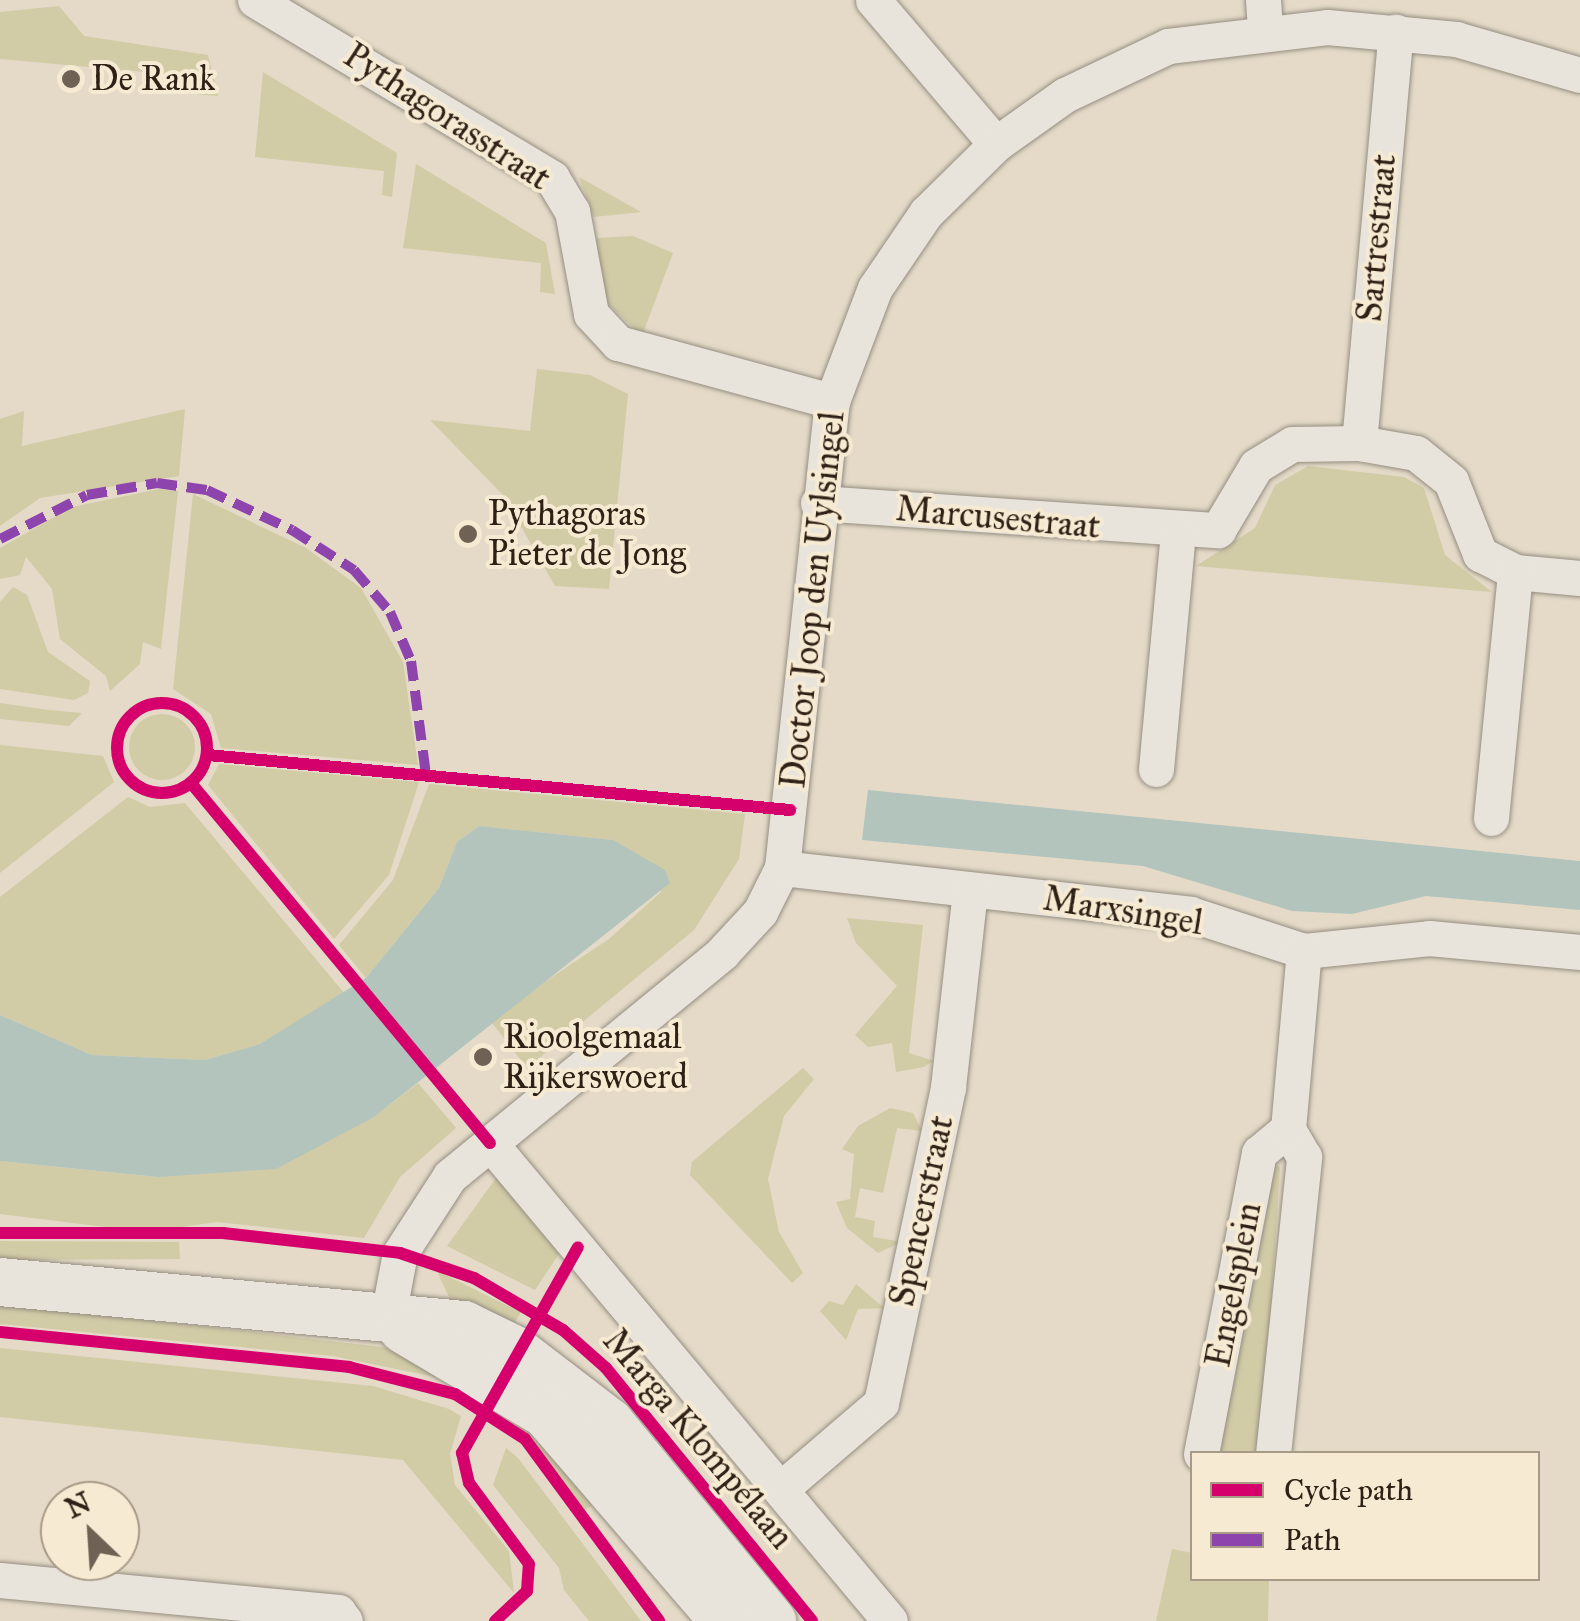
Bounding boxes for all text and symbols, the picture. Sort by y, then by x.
street label: Pythagorasstraat [336,35,558,199]
place label: De Rank [91,58,215,100]
marker: De Rank [60,68,82,90]
street label: Sartrestraat [1349,152,1405,324]
street label: Doctor Joop den Uylsingel [772,410,854,790]
street label: Marcusestraat [894,488,1102,548]
place label: Pythagoras Pieter de Jong [488,493,686,575]
marker: Pythagoras Pieter de Jong [457,523,479,545]
street label: Marxsingel [1040,878,1206,944]
place label: Rioolgemaal Rijkerswoerd [503,1016,688,1098]
marker: Rioolgemaal Rijkerswoerd [472,1046,494,1068]
street label: Spencerstraat [881,1112,963,1310]
street label: Engelsplein [1197,1199,1271,1371]
street label: Marga Klompélaan [594,1321,802,1557]
legend [1190,1451,1540,1581]
text: Cycle path [1284,1472,1413,1508]
north arrow [40,1481,140,1581]
text: N [60,1484,96,1526]
text: Path [1284,1522,1341,1558]

